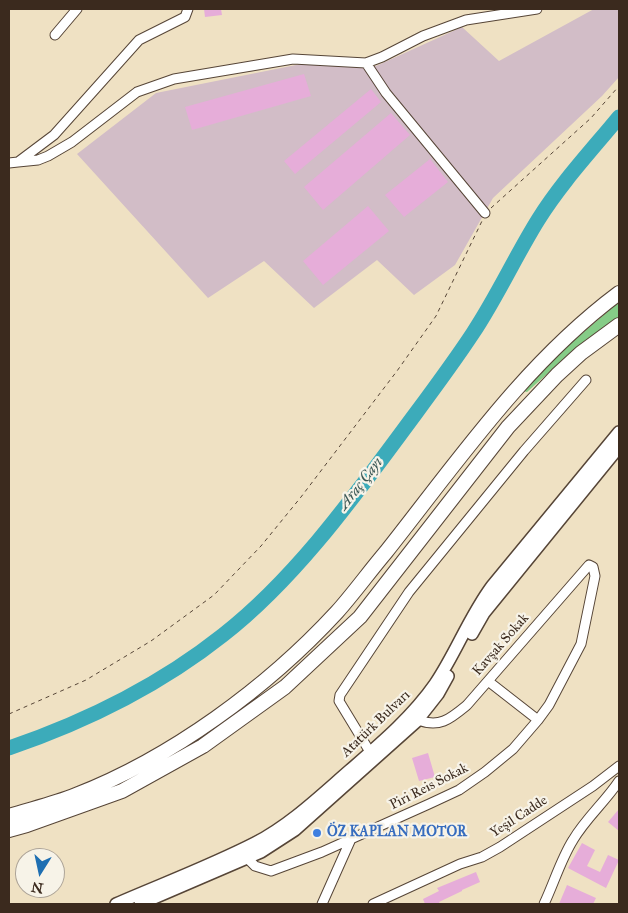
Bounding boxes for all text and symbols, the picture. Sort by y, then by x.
water label: Araç Çayı [335,454,387,514]
street label: Kavşak Sokak [469,610,533,680]
street label: Atatürk Bulvarı [338,687,414,761]
street label: Piri Reis Sokak [387,760,471,814]
street label: Yeşil Cadde [487,792,551,842]
place label: ÖZ KAPLAN MOTOR [327,825,467,841]
marker: ÖZ KAPLAN MOTOR [311,827,323,839]
north arrow [15,848,65,898]
text: N [30,878,45,897]

